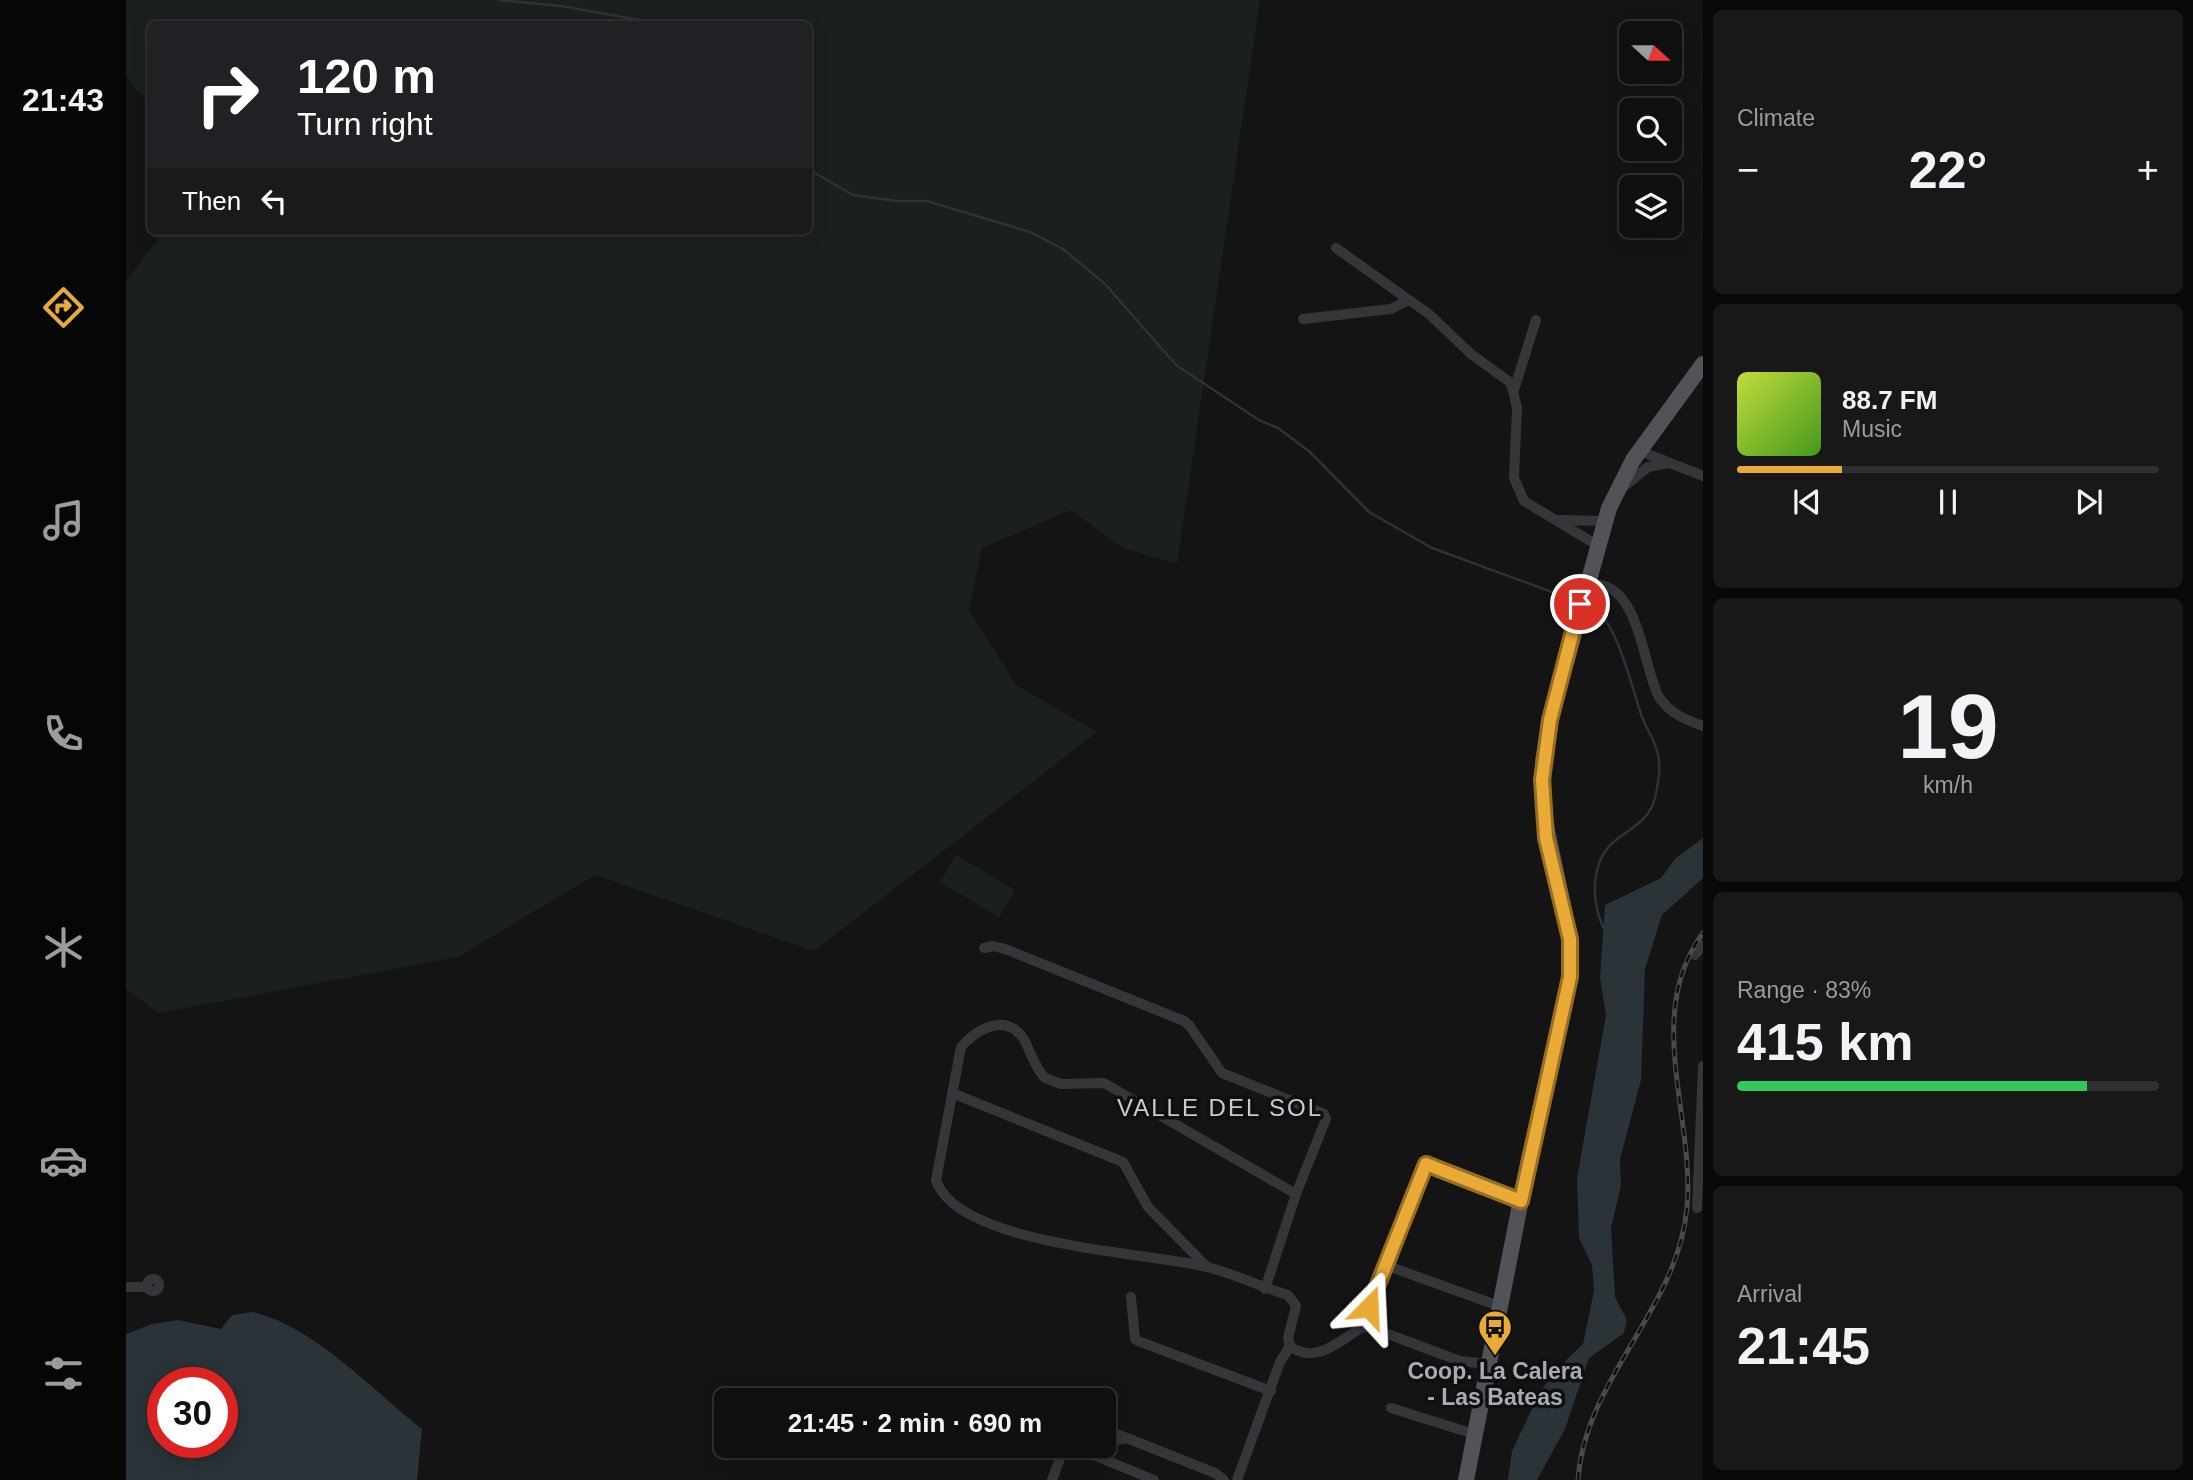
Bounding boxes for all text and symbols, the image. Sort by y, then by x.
north arrow [1619,21,1682,84]
map controls [1619,21,1682,238]
icon: right [182,49,273,140]
text: 120 m [297,49,436,103]
text: 21:43 [22,82,104,118]
button: search [1619,98,1682,161]
text: Climate [1737,105,1815,131]
text: Turn right [297,106,433,142]
text: 22° [1909,141,1987,199]
text: − [1737,149,1759,191]
text: + [2137,149,2159,191]
button: layers [1619,175,1682,238]
icon: left [255,182,293,220]
text: Then [182,186,241,216]
icon: directions [39,283,88,332]
text: 88.7 FM [1842,385,1937,415]
text: Music [1842,416,1902,442]
icon: previous [1788,483,1826,521]
icon: pause [1929,483,1967,521]
icon: next [2070,483,2108,521]
icon: music [39,496,88,545]
pin [1550,574,1610,634]
icon: arrive [1561,585,1599,623]
text: 19 [1897,676,1999,777]
icon: phone [39,709,88,758]
text: km/h [1923,772,1973,798]
icon: climate [39,923,88,972]
text: Range · 83% [1737,977,1871,1003]
text: 415 km [1737,1013,1913,1071]
district label: VALLE DEL SOL [1117,1094,1323,1121]
icon: car [39,1136,88,1185]
position arrow [1332,1270,1406,1344]
text: Arrival [1737,1281,1802,1307]
bus stop icon: Coop. La Calera - Las Bateas [1476,1308,1514,1357]
text: 21:45 [1737,1317,1870,1375]
icon: filters [39,1349,88,1398]
place label: Coop. La Calera - Las Bateas [1407,1358,1583,1410]
speed limit sign: 30 [147,1367,238,1458]
text: 21:45 · 2 min · 690 m [788,1408,1042,1438]

